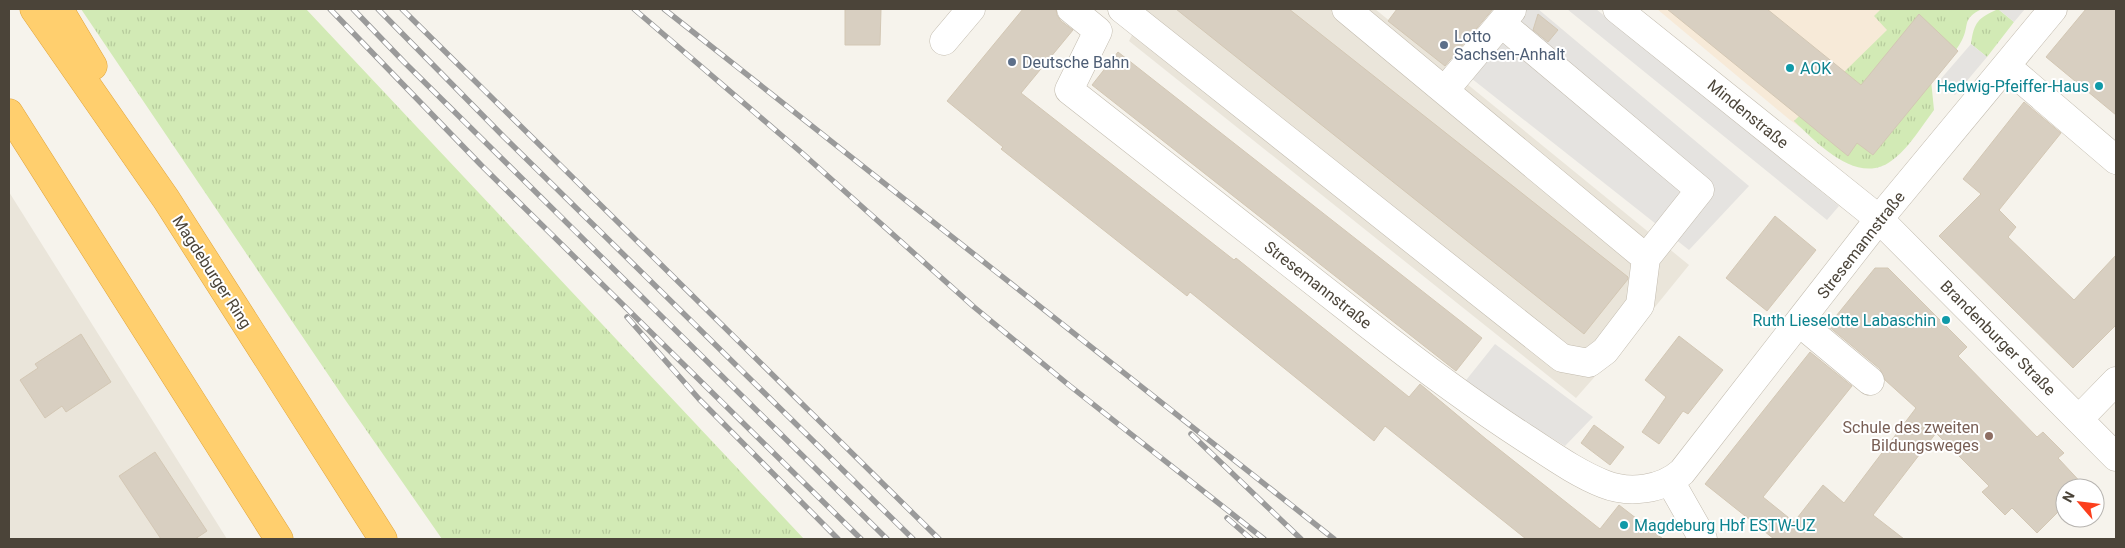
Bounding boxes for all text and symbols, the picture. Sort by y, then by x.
place label: Lotto Sachsen-Anhalt [1454,27,1565,64]
marker: Lotto Sachsen-Anhalt [1438,39,1450,51]
place label: Deutsche Bahn [1022,53,1129,72]
marker: Deutsche Bahn [1006,56,1018,68]
place label: AOK [1800,59,1832,78]
marker: AOK [1784,62,1796,74]
street label: Mindenstraße [1704,76,1792,152]
place label: Hedwig-Pfeiffer-Haus [1936,77,2089,96]
marker: Hedwig-Pfeiffer-Haus [2093,80,2105,92]
street label: Stresemannstraße [1813,188,1909,302]
street label: Magdeburger Ring [168,212,256,332]
street label: Stresemannstraße [1261,237,1375,333]
street label: Brandenburger Straße [1936,276,2060,400]
place label: Ruth Lieselotte Labaschin [1752,311,1936,330]
marker: Ruth Lieselotte Labaschin [1940,314,1952,326]
place label: Schule des zweiten Bildungsweges [1843,418,1979,455]
marker: Schule des zweiten Bildungsweges [1983,430,1995,442]
north arrow [2055,478,2105,528]
text: N [2059,489,2078,505]
place label: Magdeburg Hbf ESTW-UZ [1634,516,1816,535]
marker: Magdeburg Hbf ESTW-UZ [1618,519,1630,531]

